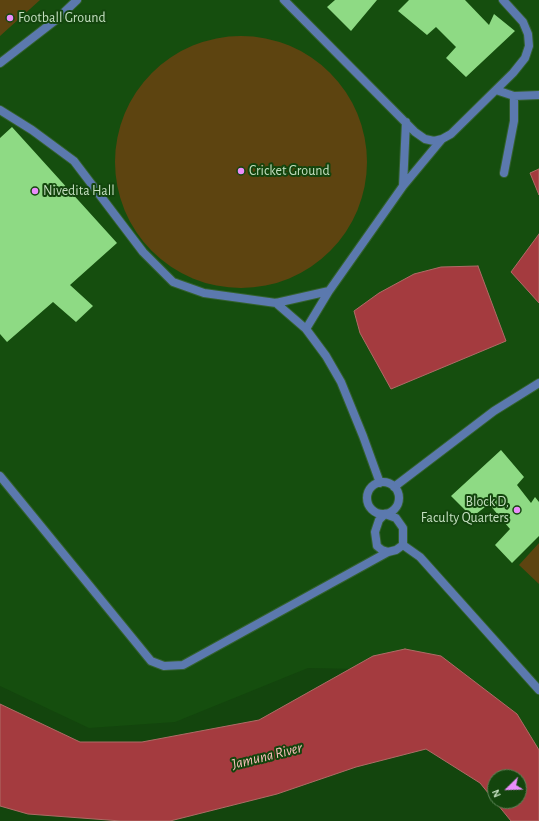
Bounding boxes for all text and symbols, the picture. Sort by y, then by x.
place label: Football Ground [18,10,106,26]
marker: Football Ground [5,13,15,23]
place label: Cricket Ground [249,163,330,179]
marker: Cricket Ground [236,166,246,176]
place label: Nivedita Hall [43,183,115,199]
marker: Nivedita Hall [30,186,40,196]
place label: Block D, Faculty Quarters [421,494,509,526]
marker: Block D, Faculty Quarters [512,505,522,515]
water label: Jamuna River [230,739,304,773]
north arrow [487,769,527,809]
text: N [490,788,503,799]

